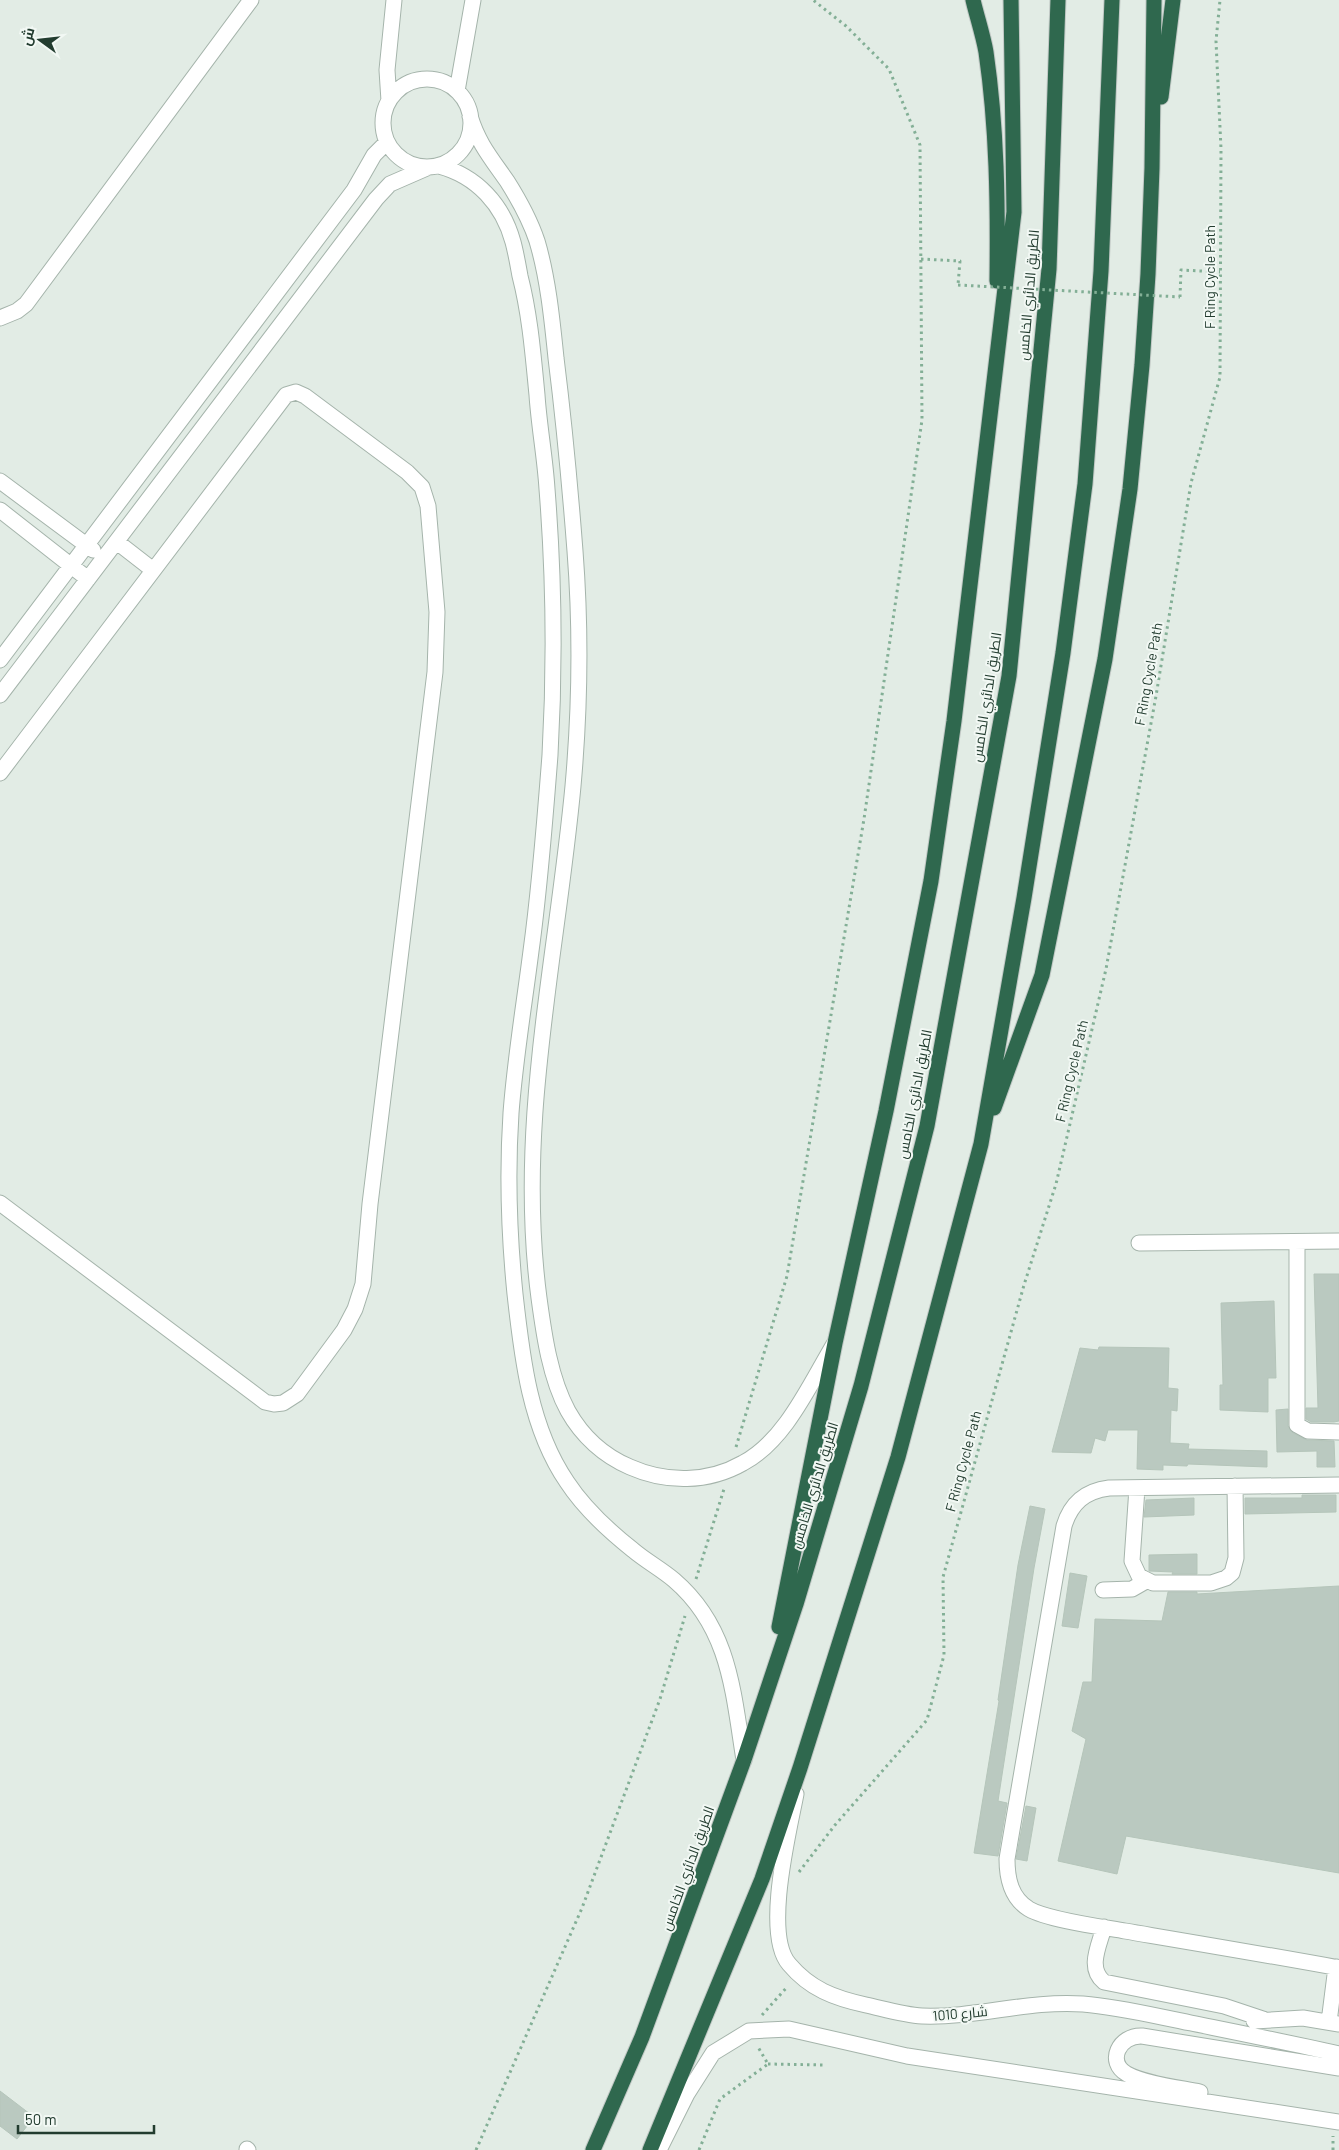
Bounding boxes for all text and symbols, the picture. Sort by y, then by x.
north arrow [15,15,65,65]
text: ش [16,26,38,48]
street label: F Ring Cycle Path [1201,225,1218,329]
street label: الطريق الدائري الخامس [1014,229,1046,361]
street label: F Ring Cycle Path [1131,621,1165,727]
street label: الطريق الدائري الخامس [967,631,1009,764]
street label: F Ring Cycle Path [1051,1018,1091,1124]
street label: الطريق الدائري الخامس [893,1028,939,1161]
street label: F Ring Cycle Path [941,1408,985,1514]
street label: الطريق الدائري الخامس [787,1420,845,1551]
street label: الطريق الدائري الخامس [657,1803,721,1934]
street label: شارع 1010 [932,2002,988,2025]
scale bar [18,2102,154,2134]
text: 50 m [25,2110,57,2128]

